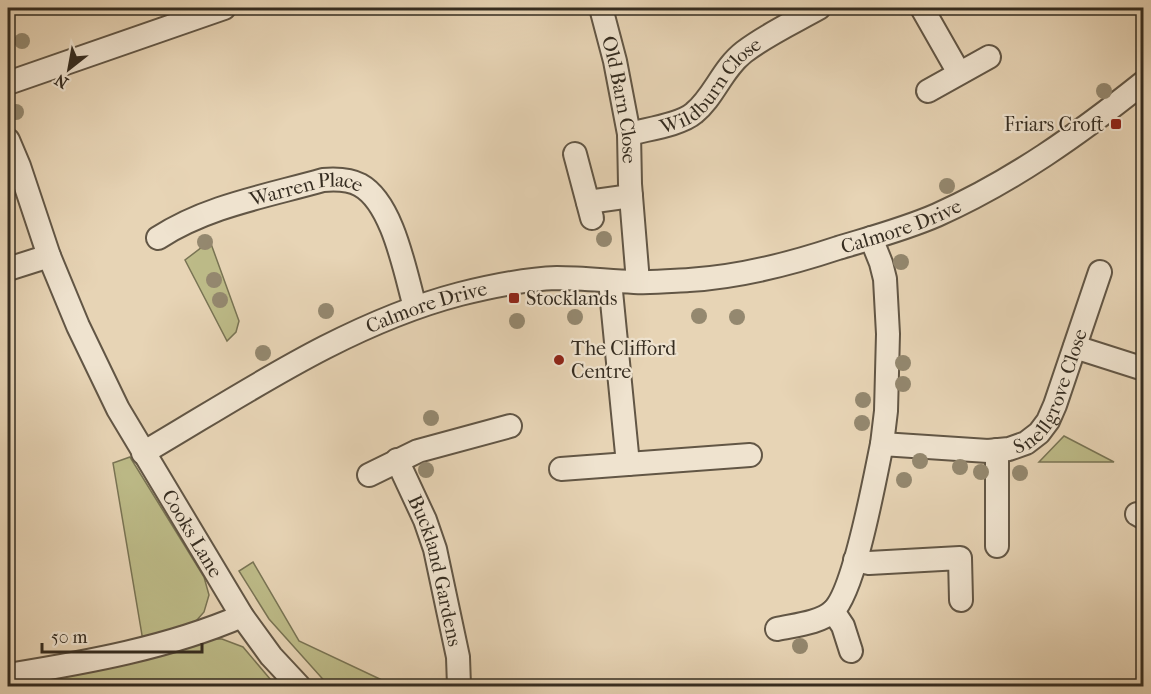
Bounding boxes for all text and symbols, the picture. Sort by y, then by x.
street label: Wildburn Close [656,32,765,139]
street label: Old Barn Close [597,33,641,164]
north arrow [39,39,99,99]
text: N [51,70,72,93]
place label: Friars Croft [1004,113,1104,136]
marker: Friars Croft [1109,117,1123,131]
street label: Warren Place [246,168,367,211]
street label: Calmore Drive [838,194,965,259]
street label: Calmore Drive [362,277,489,338]
place label: Stocklands [526,287,617,310]
marker: Stocklands [507,291,521,305]
street label: Snellgrove Close [1010,326,1092,459]
place label: The Clifford Centre [571,337,677,383]
marker: The Clifford Centre [552,353,566,367]
street label: Cooks Lane [157,486,227,582]
street label: Buckland Gardens [403,491,466,649]
scale bar [42,616,202,654]
text: 50 m [51,627,88,648]

